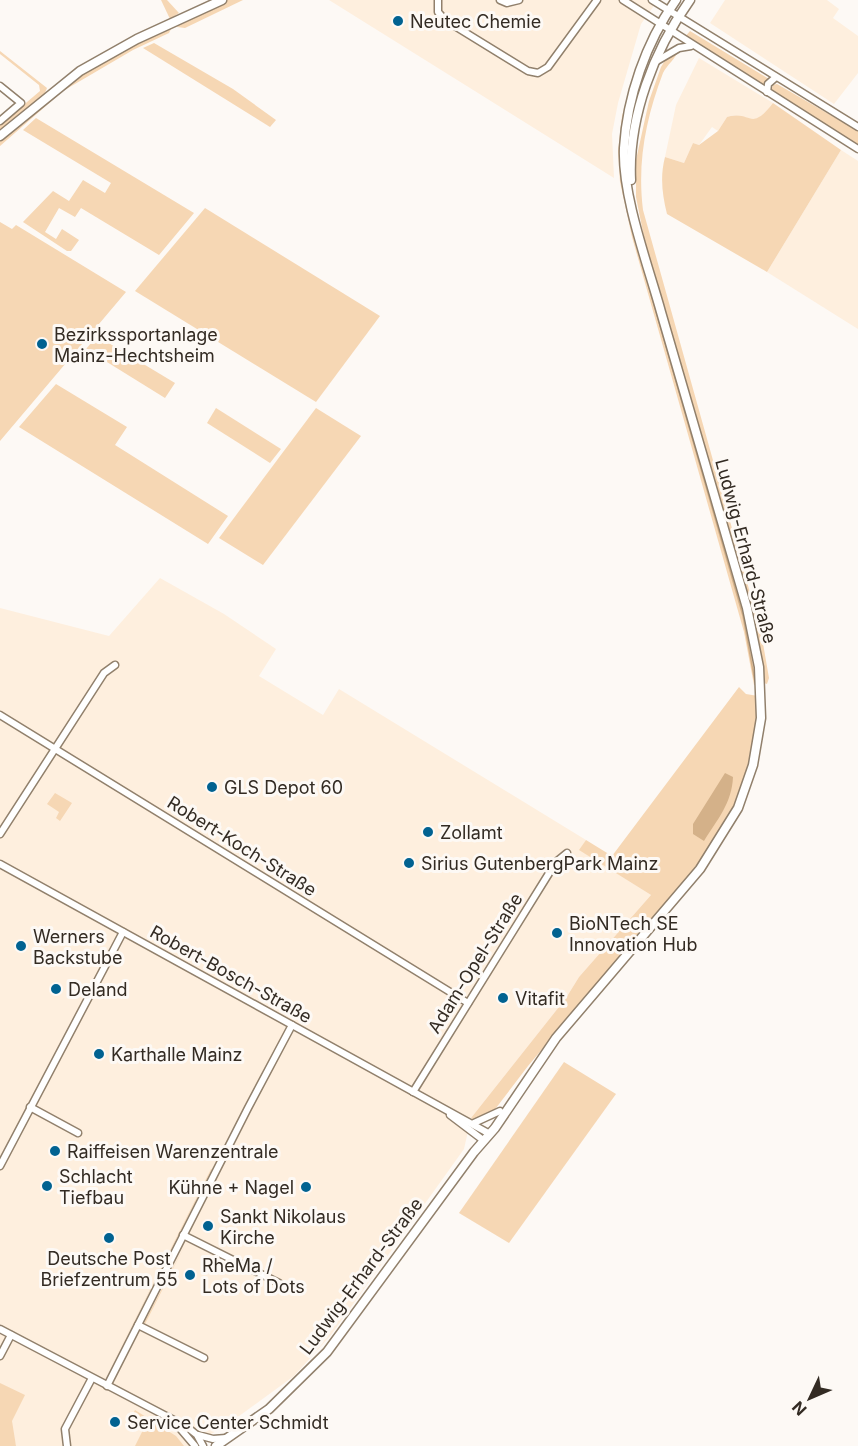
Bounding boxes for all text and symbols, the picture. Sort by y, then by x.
place label: Neutec Chemie [410,11,541,32]
marker: Neutec Chemie [391,14,405,28]
place label: Bezirkssportanlage Mainz-Hechtsheim [54,324,218,366]
marker: Bezirkssportanlage Mainz-Hechtsheim [35,337,49,351]
street label: Ludwig-Erhard-Straße [711,456,781,646]
place label: GLS Depot 60 [224,777,343,798]
marker: GLS Depot 60 [205,780,219,794]
street label: Robert-Koch-Straße [164,792,320,900]
place label: Zollamt [440,822,503,843]
marker: Zollamt [421,825,435,839]
place label: Sirius GutenbergPark Mainz [421,853,658,874]
marker: Sirius GutenbergPark Mainz [402,856,416,870]
street label: Adam-Opel-Straße [423,889,527,1037]
place label: BioNTech SE Innovation Hub [569,913,697,955]
street label: Robert-Bosch-Straße [146,921,316,1027]
place label: Werners Backstube [33,926,123,968]
marker: BioNTech SE Innovation Hub [550,926,564,940]
marker: Werners Backstube [14,939,28,953]
place label: Deland [68,979,128,1000]
marker: Deland [49,982,63,996]
place label: Vitafit [515,988,565,1009]
marker: Vitafit [496,991,510,1005]
place label: Karthalle Mainz [111,1044,242,1065]
marker: Karthalle Mainz [92,1047,106,1061]
place label: Raiffeisen Warenzentrale [67,1141,279,1162]
marker: Raiffeisen Warenzentrale [48,1144,62,1158]
place label: Schlacht Tiefbau [59,1166,133,1208]
place label: Kühne + Nagel [169,1177,294,1198]
marker: Schlacht Tiefbau [40,1179,54,1193]
marker: Kühne + Nagel [299,1180,313,1194]
street label: Ludwig-Erhard-Straße [295,1194,427,1358]
place label: Sankt Nikolaus Kirche [220,1206,346,1248]
marker: Sankt Nikolaus Kirche [201,1219,215,1233]
marker: Deutsche Post Briefzentrum 55 [102,1231,116,1245]
place label: Deutsche Post Briefzentrum 55 [40,1248,178,1290]
place label: RheMa / Lots of Dots [202,1255,305,1297]
marker: RheMa / Lots of Dots [183,1268,197,1282]
north arrow [780,1368,840,1428]
text: N [788,1397,811,1420]
place label: Service Center Schmidt [127,1412,329,1433]
marker: Service Center Schmidt [108,1415,122,1429]

